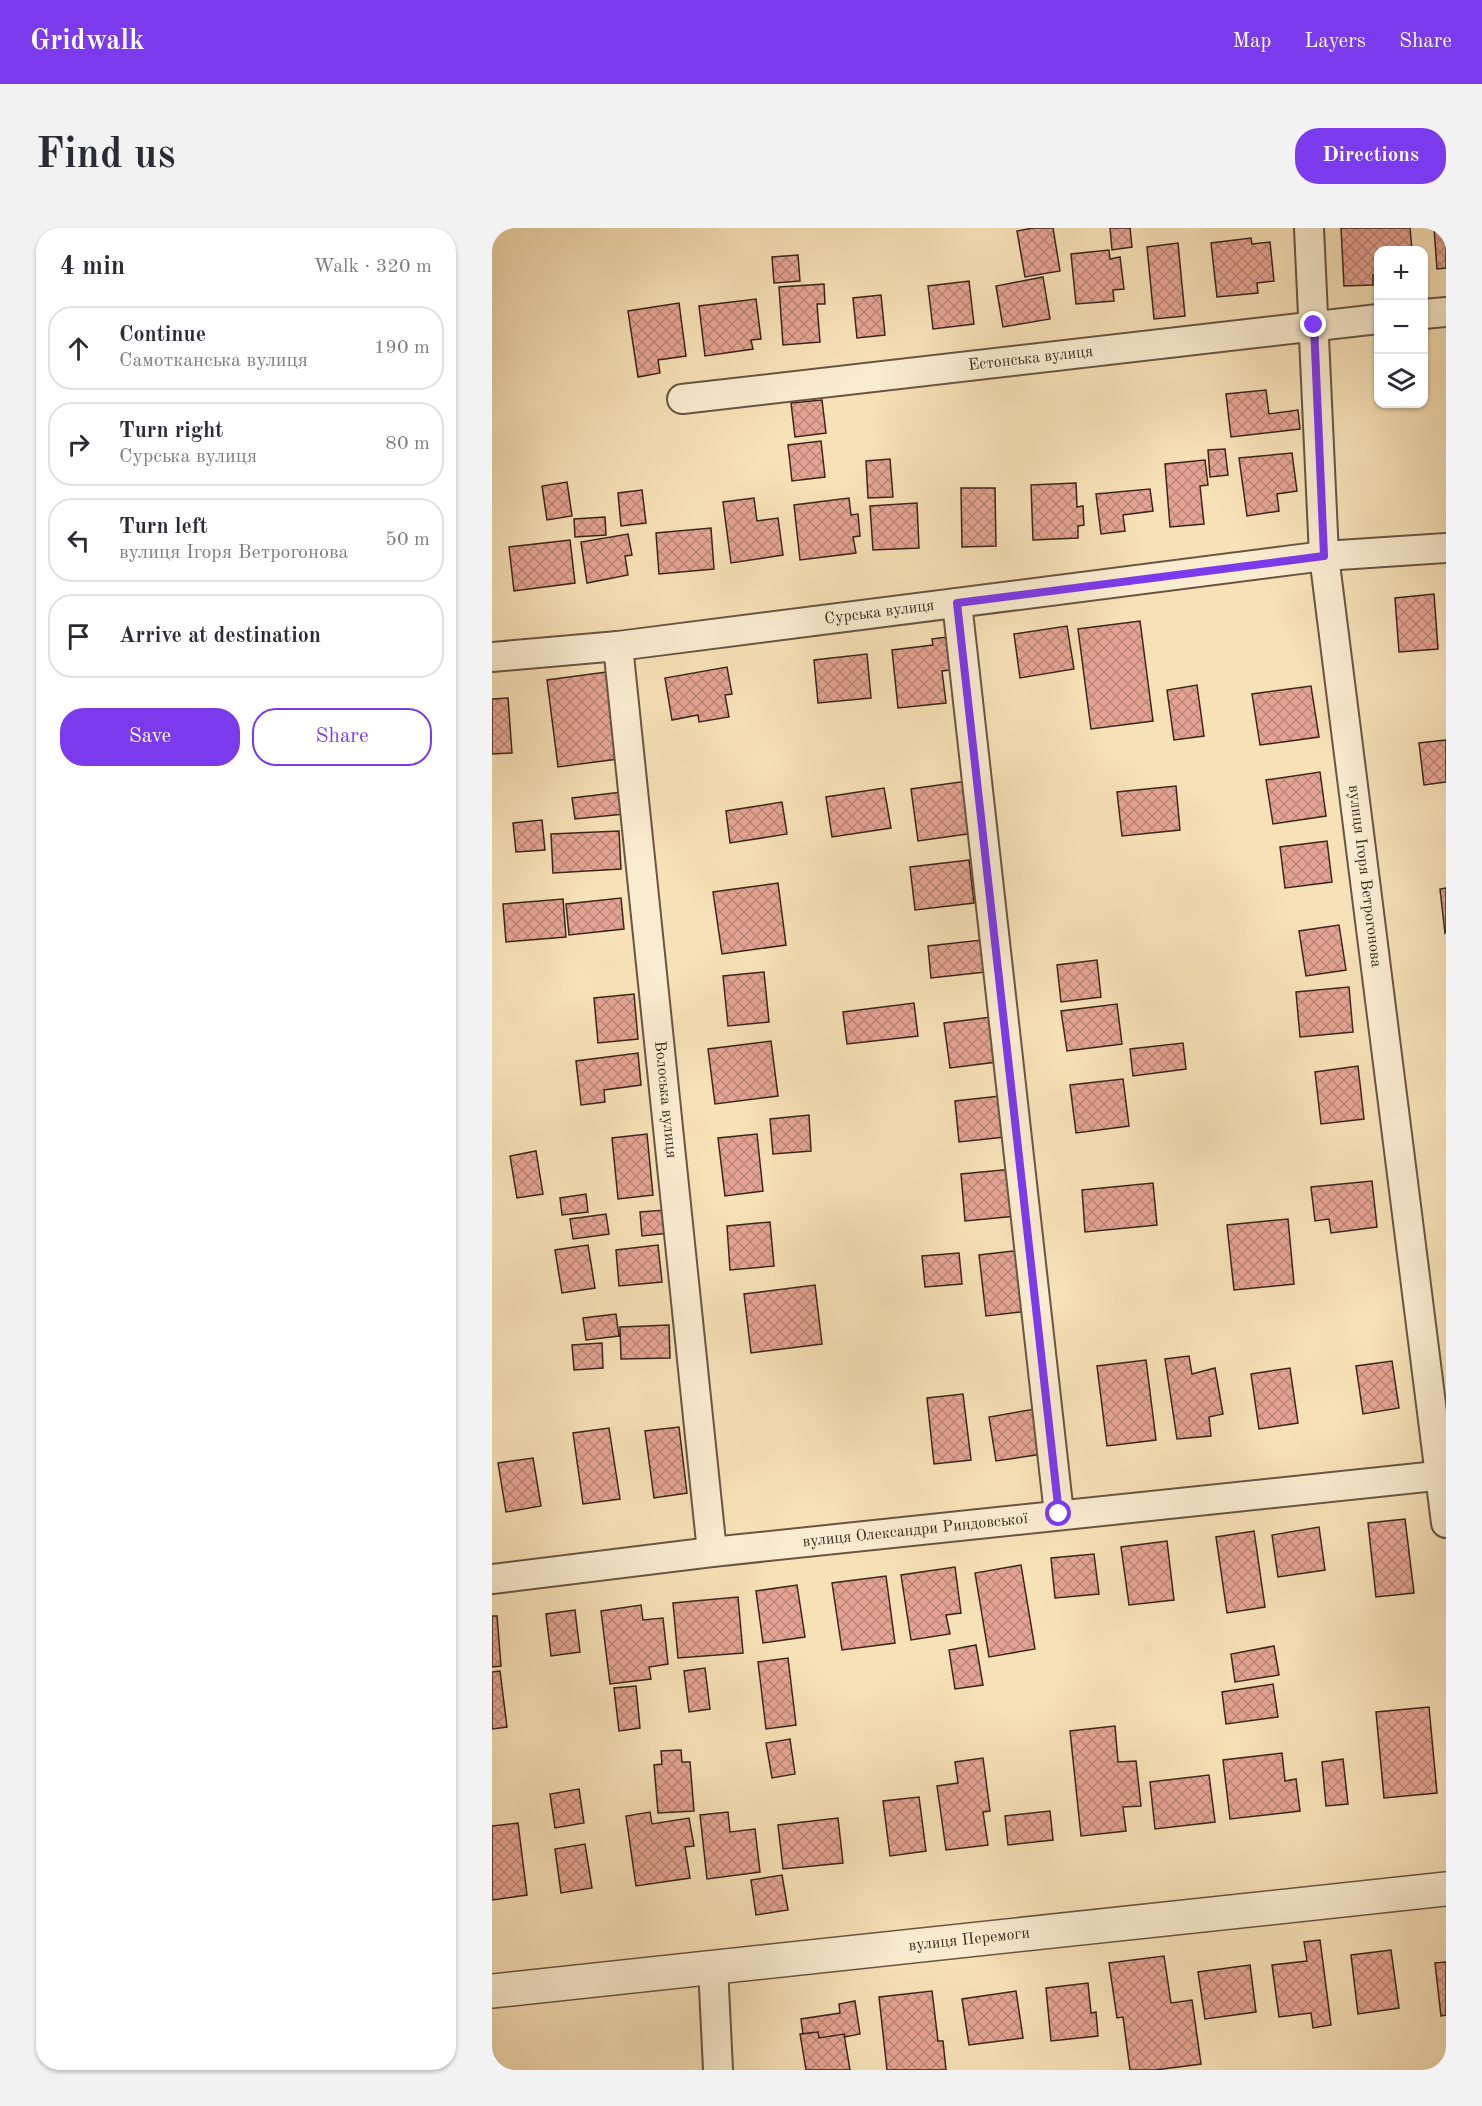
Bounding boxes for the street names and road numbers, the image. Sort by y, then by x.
street label: Естонська вулиця [967,344,1094,374]
street label: Сурська вулиця [824,598,935,628]
street label: вулиця Ігоря Ветрогонова [1345,784,1384,968]
street label: Волоська вулиця [651,1040,679,1159]
street label: вулиця Олександри Риндовської [802,1511,1029,1550]
street label: вулиця Перемоги [908,1926,1031,1954]

